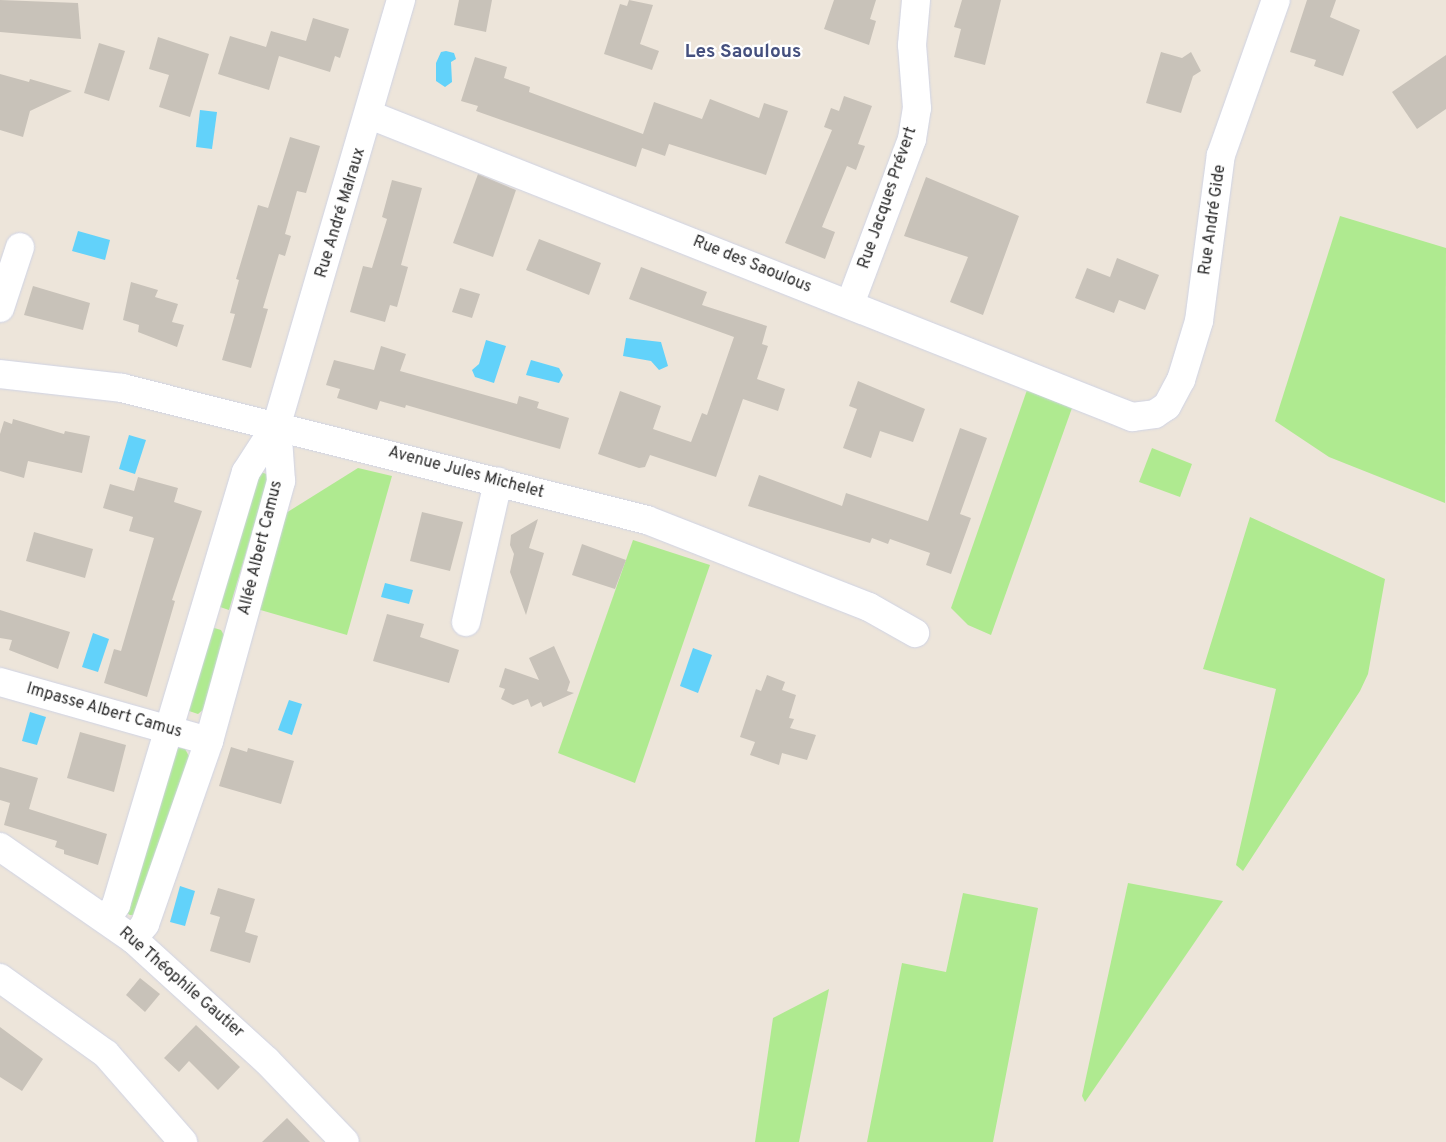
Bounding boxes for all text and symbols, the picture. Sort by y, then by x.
district label: Les Saoulous [685,42,801,64]
street label: Rue Jacques Prévert [855,125,921,271]
street label: Rue André Malraux [312,145,370,281]
street label: Rue André Gide [1196,163,1230,277]
street label: Rue des Saoulous [690,232,814,298]
street label: Avenue Jules Michelet [386,443,546,503]
street label: Allée Albert Camus [235,478,287,618]
street label: Impasse Albert Camus [24,680,184,742]
street label: Rue Théophile Gautier [114,923,248,1043]

